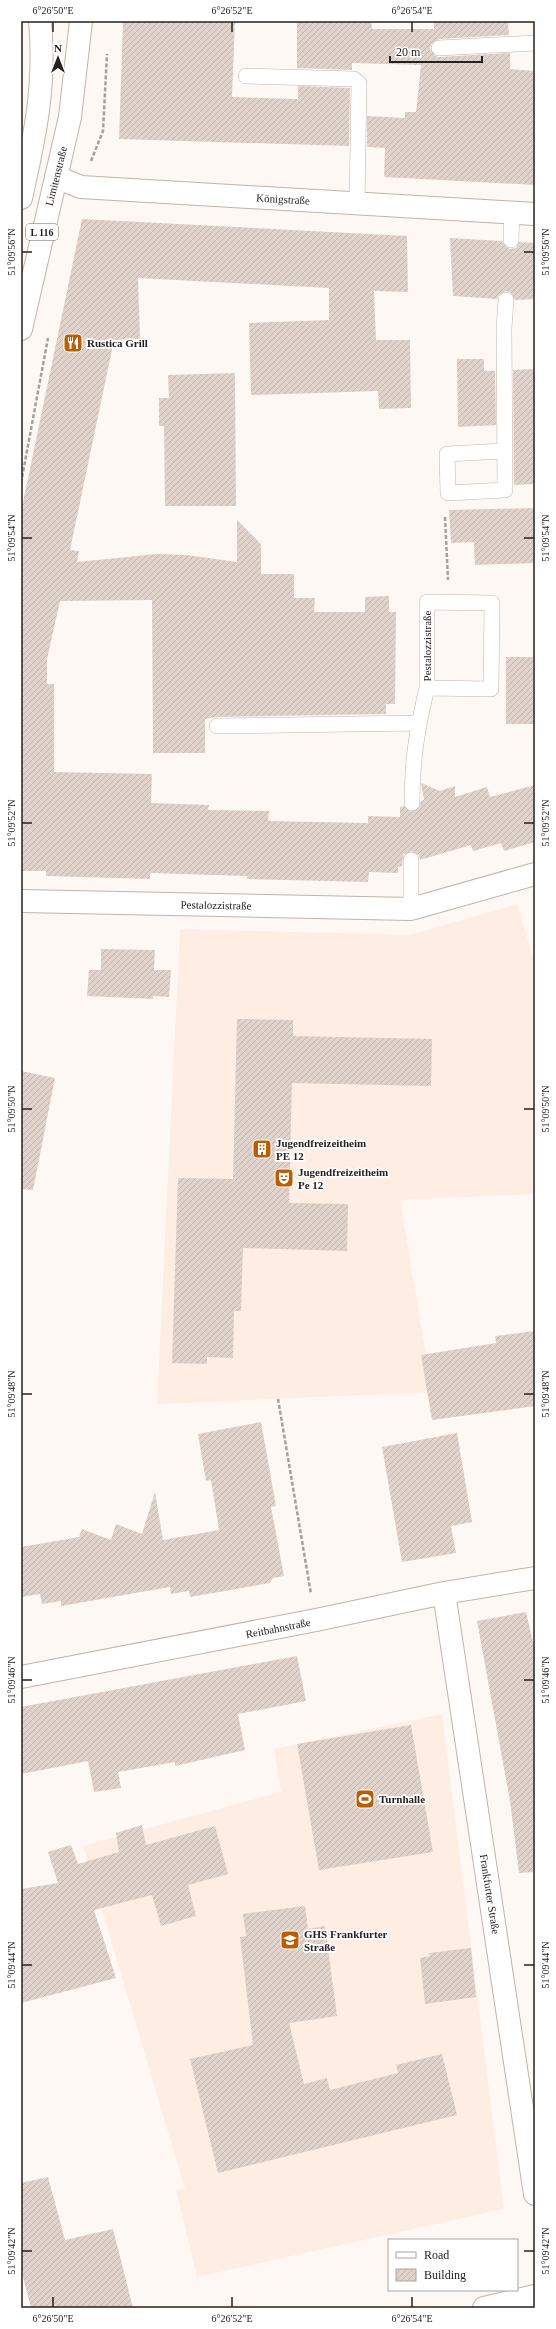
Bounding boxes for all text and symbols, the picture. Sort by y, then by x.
text: 6°26'50"E [33,5,74,16]
text: 6°26'52"E [212,5,253,16]
text: 6°26'54"E [392,5,433,16]
north arrow [38,38,78,78]
scale bar [390,38,482,64]
text: N [54,42,62,54]
text: 20 m [396,45,421,59]
street label: Limitenstraße [43,145,69,207]
street label: Königstraße [256,192,310,206]
road number: L 116 [26,224,58,240]
text: 51°09'56"N [6,228,17,276]
text: 51°09'56"N [540,228,551,276]
restaurant icon: Rustica Grill [62,332,84,354]
place label: Rustica Grill [87,337,148,349]
text: 51°09'54"N [6,514,17,562]
text: 51°09'54"N [540,514,551,562]
street label: Pestalozzistraße [421,610,433,681]
text: 51°09'52"N [6,799,17,847]
text: 51°09'52"N [540,799,551,847]
street label: Pestalozzistraße [180,898,252,912]
text: 51°09'50"N [6,1085,17,1133]
text: 51°09'50"N [540,1085,551,1133]
place label: Jugendfreizeitheim PE 12 [276,1137,366,1162]
building icon: Jugendfreizeitheim PE 12 [251,1138,273,1160]
place label: Jugendfreizeitheim Pe 12 [298,1166,388,1191]
theatre icon: Jugendfreizeitheim Pe 12 [273,1167,295,1189]
text: 51°09'48"N [6,1370,17,1418]
text: 51°09'48"N [540,1370,551,1418]
street label: Reitbahnstraße [244,1616,312,1640]
text: 51°09'46"N [6,1656,17,1704]
text: 51°09'46"N [540,1656,551,1704]
sports icon: Turnhalle [354,1788,376,1810]
place label: Turnhalle [379,1793,425,1805]
street label: Frankfurter Straße [478,1853,502,1935]
place label: GHS Frankfurter Straße [304,1928,388,1953]
school or university icon: GHS Frankfurter Straße [279,1929,301,1951]
text: 51°09'44"N [6,1941,17,1989]
text: 51°09'44"N [540,1941,551,1989]
text: 51°09'42"N [6,2227,17,2275]
text: 51°09'42"N [540,2227,551,2275]
legend [388,2239,518,2291]
text: Road [424,2248,449,2262]
text: Building [424,2268,466,2282]
text: 6°26'50"E [33,2313,74,2324]
text: 6°26'52"E [212,2313,253,2324]
text: 6°26'54"E [392,2313,433,2324]

